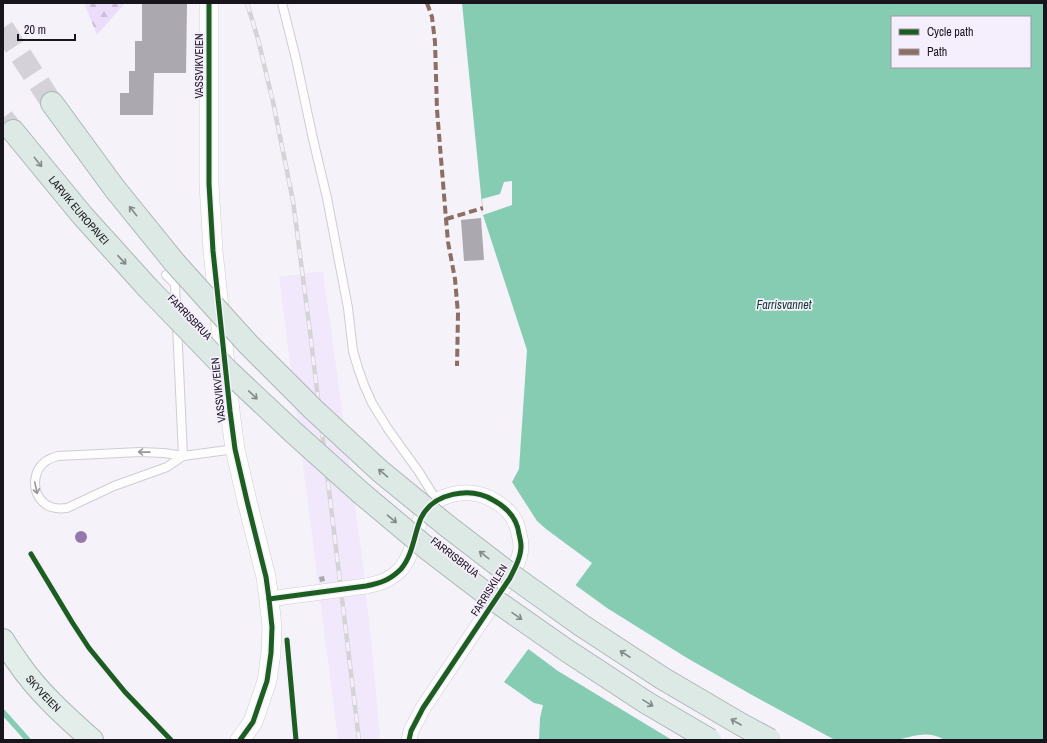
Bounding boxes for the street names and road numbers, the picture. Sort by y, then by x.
street label: VASSVIKVEIEN [192,33,206,99]
street label: LARVIK EUROPAVEI [46,173,112,247]
street label: FARRISBRUA [165,291,216,343]
street label: VASSVIKVEIEN [208,357,228,423]
street label: FARRISBRUA [428,534,483,581]
street label: FARRISKILEN [468,561,510,619]
street label: SKYVEIEN [23,672,64,715]

